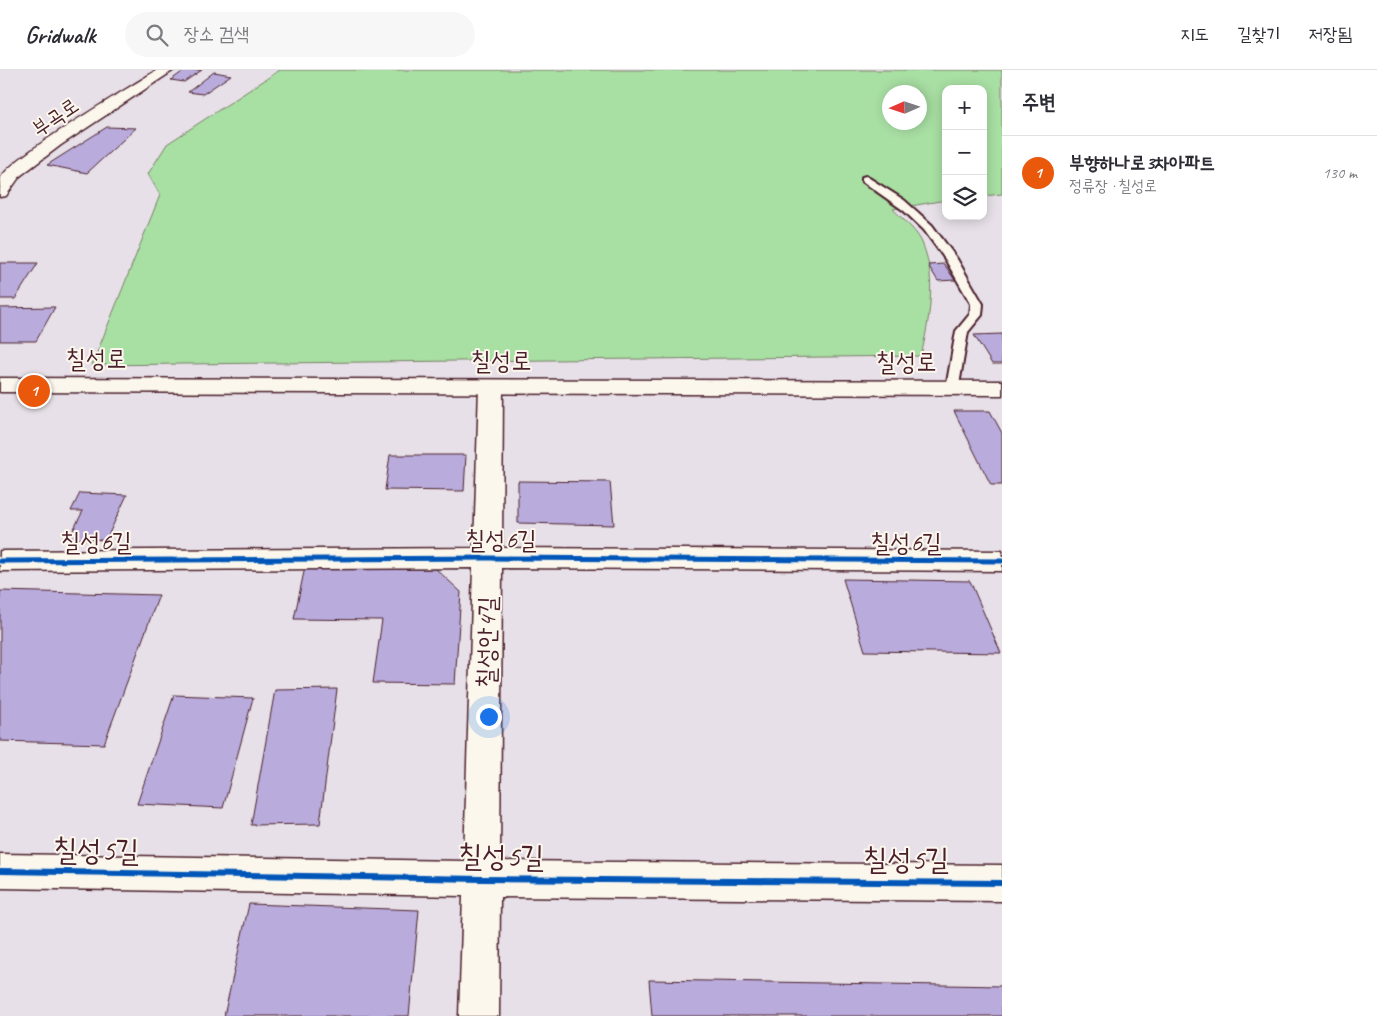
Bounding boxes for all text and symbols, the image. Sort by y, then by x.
search box [125,12,475,57]
text: Gridwalk [25,20,95,50]
icon: search [143,21,171,49]
text: 장소 검색 [183,22,249,46]
text: 지도 [1180,23,1209,45]
text: 길찾기 [1237,23,1281,45]
text: 저장됨 [1309,23,1352,45]
north arrow [882,85,927,130]
map controls [942,85,987,220]
button: + [942,85,987,130]
text: 주변 [1022,89,1056,115]
street label: 부곡로 [27,92,83,142]
button: − [942,130,987,175]
text: 부향하나로3차아파트 [1069,151,1215,175]
text: 1 [1034,163,1042,183]
text: 130 m [1323,163,1357,183]
button: layers [942,175,987,220]
text: 정류장 · 칠성로 [1069,176,1157,196]
street label: 칠성로 [66,343,126,375]
street label: 칠성로 [471,345,531,377]
street label: 칠성로 [876,346,936,378]
pin: 1 [18,372,50,410]
street label: 칠성6길 [465,524,537,556]
street label: 칠성6길 [60,526,132,558]
street label: 칠성6길 [870,527,942,559]
street label: 칠성안4길 [470,596,504,688]
your location [476,704,502,730]
street label: 칠성5길 [53,830,139,870]
street label: 칠성5길 [458,836,544,876]
street label: 칠성5길 [863,840,949,878]

